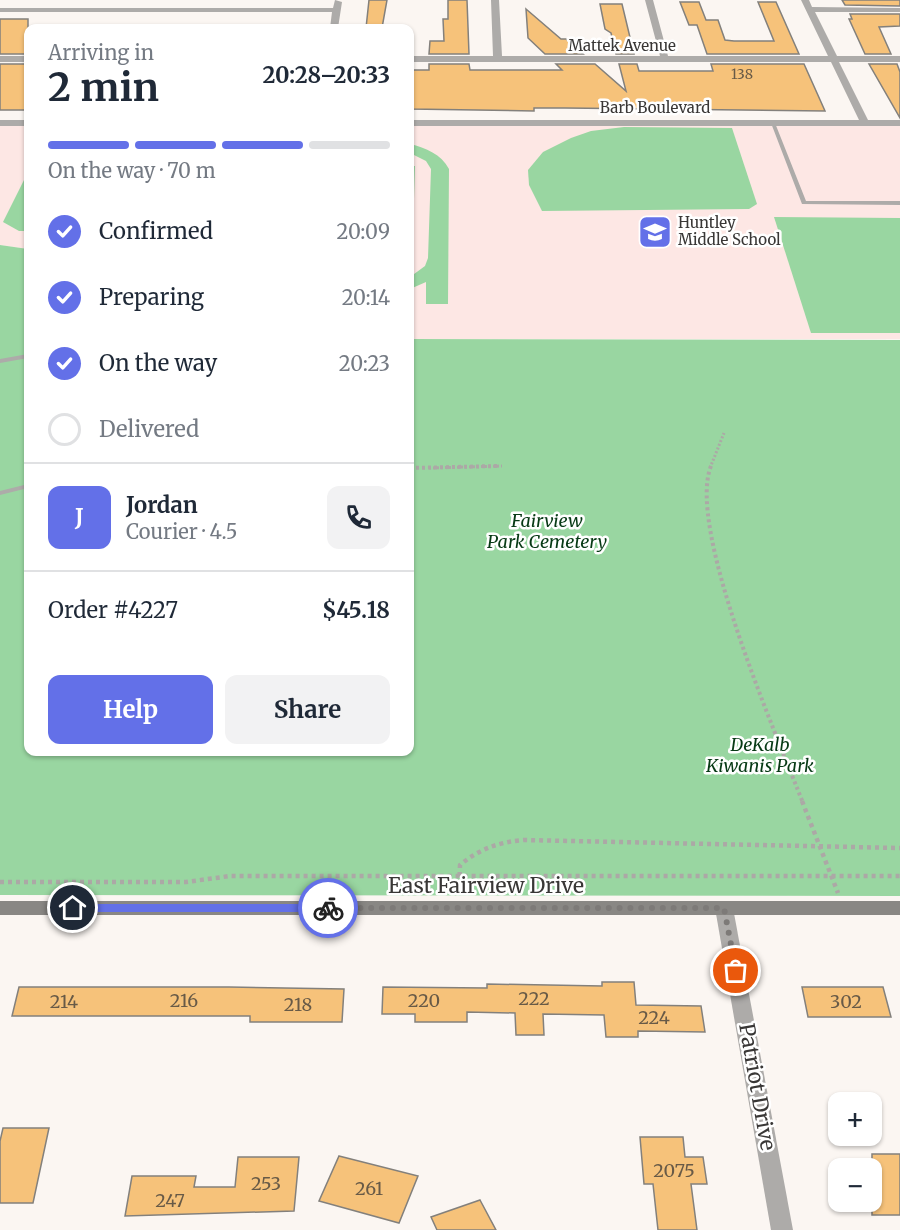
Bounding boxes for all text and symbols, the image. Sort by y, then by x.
street label: Mattek Avenue [568,36,676,55]
text: Arriving in [48,40,154,65]
text: 20:28–20:33 [262,61,390,89]
text: 2 min [48,63,159,112]
house number: 138 [731,65,753,83]
street label: Barb Boulevard [600,98,710,117]
text: On the way · 70 m [48,158,216,183]
place label: Huntley Middle School [678,213,781,249]
school or university icon: Huntley Middle School [637,214,673,250]
icon: check [48,215,81,248]
text: Confirmed [99,217,213,245]
text: 20:09 [336,219,390,244]
icon: check [48,281,81,314]
text: Preparing [99,283,204,311]
text: 20:14 [342,285,390,310]
icon: check [48,347,81,380]
text: On the way [99,349,217,377]
text: 20:23 [339,351,390,376]
text: Delivered [99,415,199,443]
button: phone [327,486,390,549]
text: Jordan [126,491,198,519]
text: J [75,503,84,531]
park label: Fairview Park Cemetery [487,509,607,553]
text: Courier · 4.5 [126,519,238,544]
text: Order #4227 [48,596,178,624]
text: $45.18 [322,596,390,624]
button: Help [48,675,213,744]
button: Share [225,675,390,744]
park label: DeKalb Kiwanis Park [705,733,814,777]
street label: East Fairview Drive [388,872,584,899]
courier [298,878,358,938]
pin [47,882,98,933]
icon: home [56,891,89,924]
icon: bike [312,892,345,925]
pin [710,945,761,996]
icon: bag [719,954,752,987]
house number: 222 [518,987,550,1010]
house number: 216 [170,989,198,1012]
house number: 220 [408,989,440,1012]
house number: 214 [50,990,78,1013]
house number: 302 [830,990,862,1013]
house number: 218 [284,993,312,1016]
house number: 224 [638,1006,670,1029]
street label: Patriot Drive [733,1021,782,1153]
map controls [828,1092,882,1212]
button: + [828,1092,882,1146]
button: − [828,1158,882,1212]
house number: 2075 [653,1159,695,1182]
house number: 253 [251,1172,281,1195]
house number: 261 [355,1177,383,1200]
house number: 247 [155,1189,185,1212]

